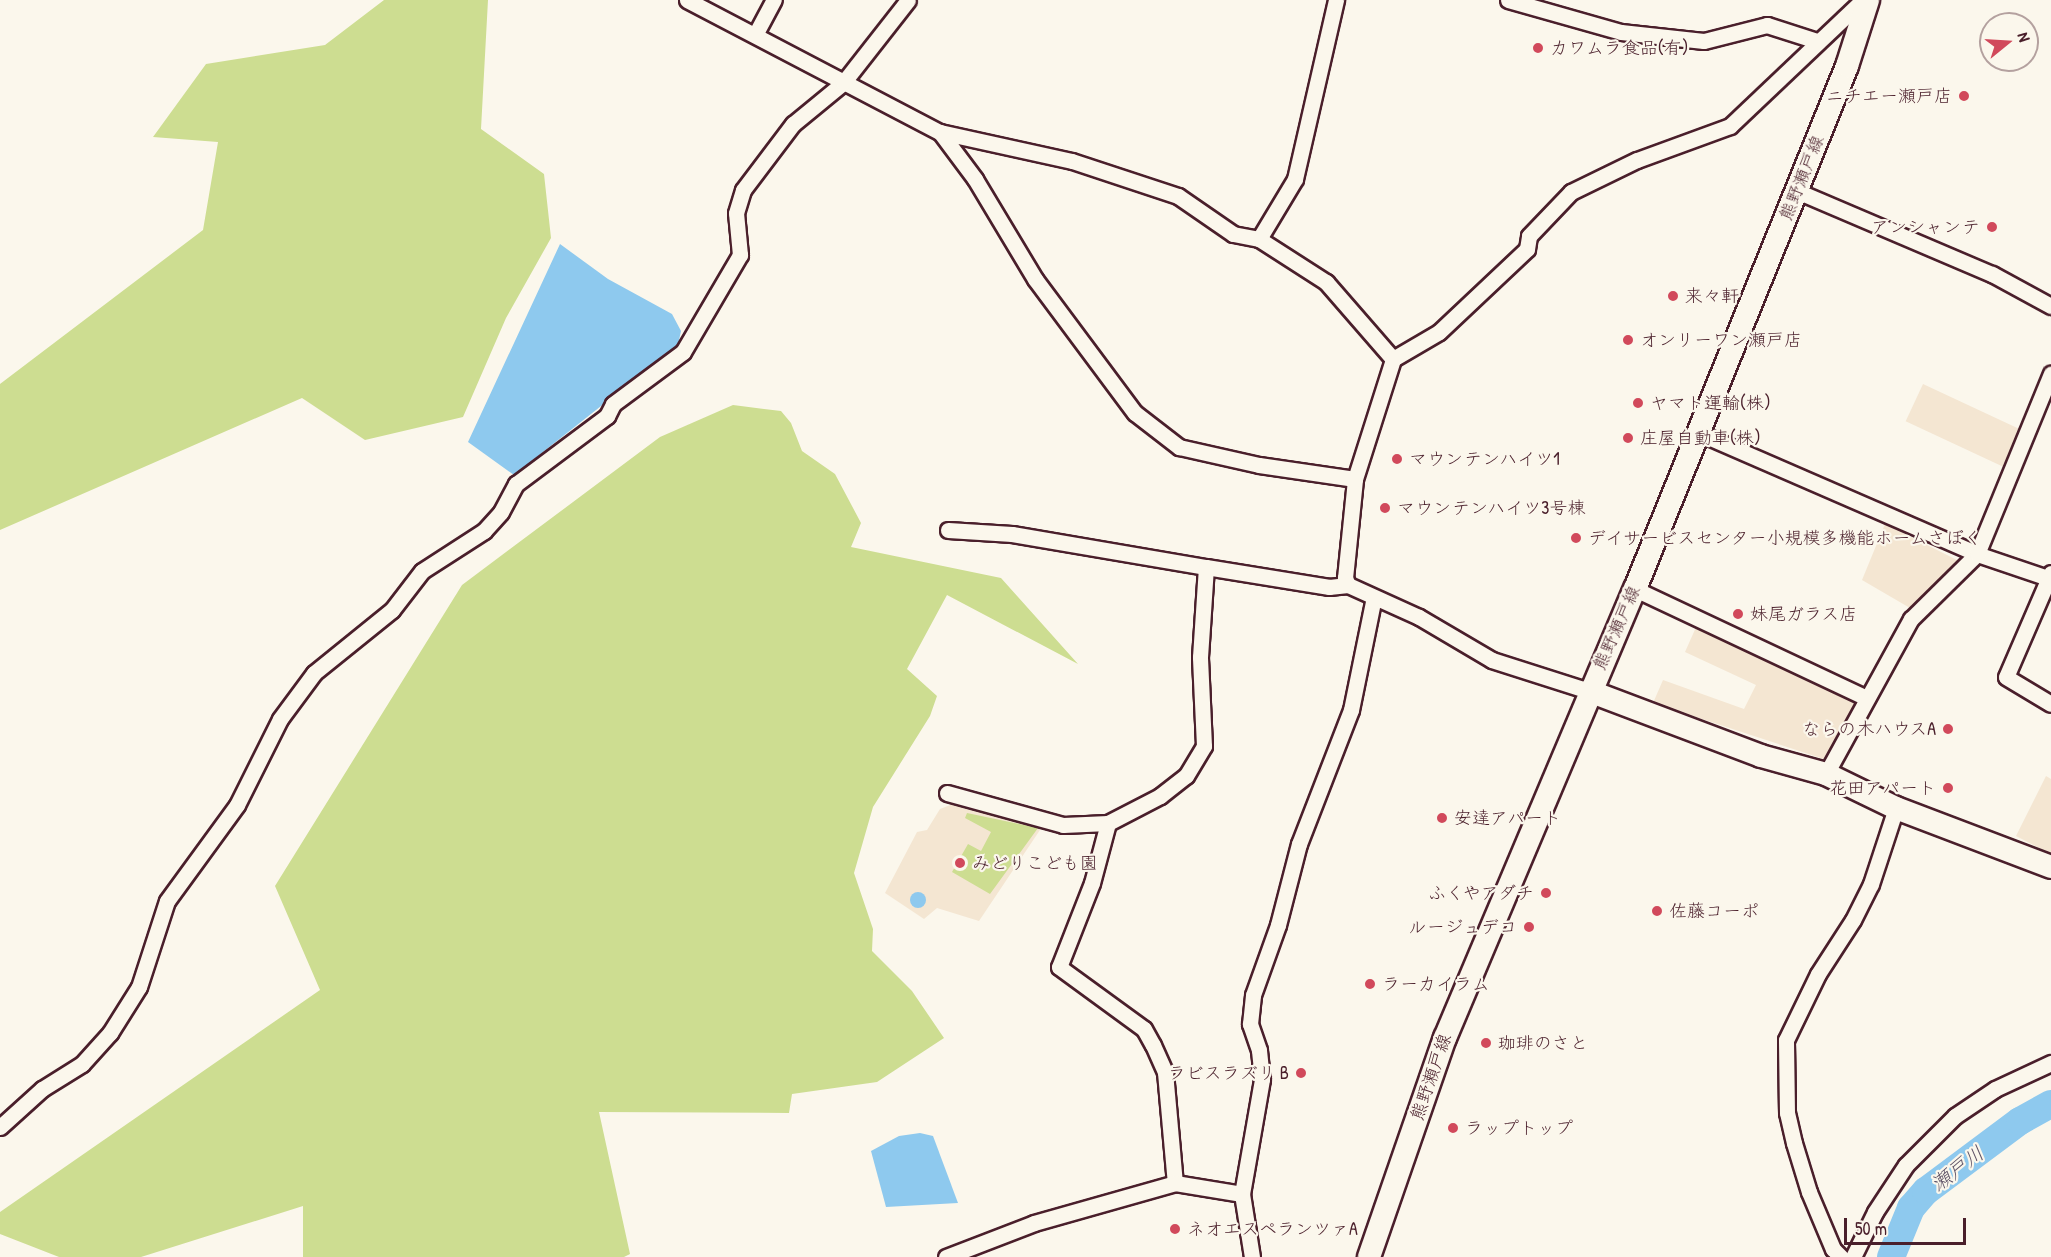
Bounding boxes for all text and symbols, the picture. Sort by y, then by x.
north arrow [1979,12,2039,72]
text: N [2012,30,2036,44]
place label: カワムラ食品(有) [1550,37,1689,59]
marker: カワムラ食品(有) [1531,41,1545,55]
place label: ニチエー瀬戸店 [1826,85,1952,107]
marker: ニチエー瀬戸店 [1957,89,1971,103]
street label: 熊野瀬戸線 [1775,132,1829,224]
place label: アンシャンテ [1872,216,1980,238]
marker: アンシャンテ [1985,220,1999,234]
place label: 来々軒 [1685,285,1739,307]
marker: 来々軒 [1666,289,1680,303]
place label: オンリーワン瀬戸店 [1640,329,1802,351]
marker: オンリーワン瀬戸店 [1621,333,1635,347]
place label: ヤマト運輸(株) [1650,392,1771,414]
marker: ヤマト運輸(株) [1631,396,1645,410]
place label: 庄屋自動車(株) [1640,427,1761,449]
marker: 庄屋自動車(株) [1621,431,1635,445]
place label: マウンテンハイツ1 [1409,448,1560,470]
marker: マウンテンハイツ1 [1390,452,1404,466]
place label: マウンテンハイツ3号棟 [1397,497,1585,519]
marker: マウンテンハイツ3号棟 [1378,501,1392,515]
place label: デイサービスセンター小規模多機能ホームさぼく [1588,527,1984,549]
marker: デイサービスセンター小規模多機能ホームさぼく [1569,531,1583,545]
street label: 熊野瀬戸線 [1589,582,1645,674]
place label: 妹尾ガラス店 [1750,603,1858,625]
marker: 妹尾ガラス店 [1731,607,1745,621]
place label: ならの木ハウスA [1801,718,1936,740]
marker: ならの木ハウスA [1941,722,1955,736]
place label: 花田アパート [1828,777,1936,799]
marker: 花田アパート [1941,781,1955,795]
place label: 安達アパート [1454,807,1562,829]
marker: 安達アパート [1435,811,1449,825]
place label: みどりこども園 [972,852,1098,874]
marker: みどりこども園 [953,856,967,870]
place label: ふくやアダチ [1426,882,1534,904]
marker: ふくやアダチ [1539,886,1553,900]
place label: 佐藤コーポ [1669,900,1759,922]
marker: 佐藤コーポ [1650,904,1664,918]
place label: ルージュデコ [1408,916,1517,938]
marker: ルージュデコ [1522,920,1536,934]
place label: ラーカイラム [1382,973,1490,995]
marker: ラーカイラム [1363,977,1377,991]
street label: 熊野瀬戸線 [1406,1031,1456,1123]
place label: 珈琲のさと [1498,1032,1588,1054]
marker: 珈琲のさと [1479,1036,1493,1050]
place label: ラビスラズリ B [1168,1062,1289,1084]
marker: ラビスラズリ B [1294,1066,1308,1080]
place label: ラップトップ [1465,1117,1573,1139]
marker: ラップトップ [1446,1121,1460,1135]
water label: 瀬戸川 [1926,1140,1988,1196]
scale bar [1847,1206,1968,1244]
text: 50 m [1855,1216,1887,1241]
place label: ネオエスペランツァA [1187,1218,1358,1240]
marker: ネオエスペランツァA [1168,1222,1182,1236]

